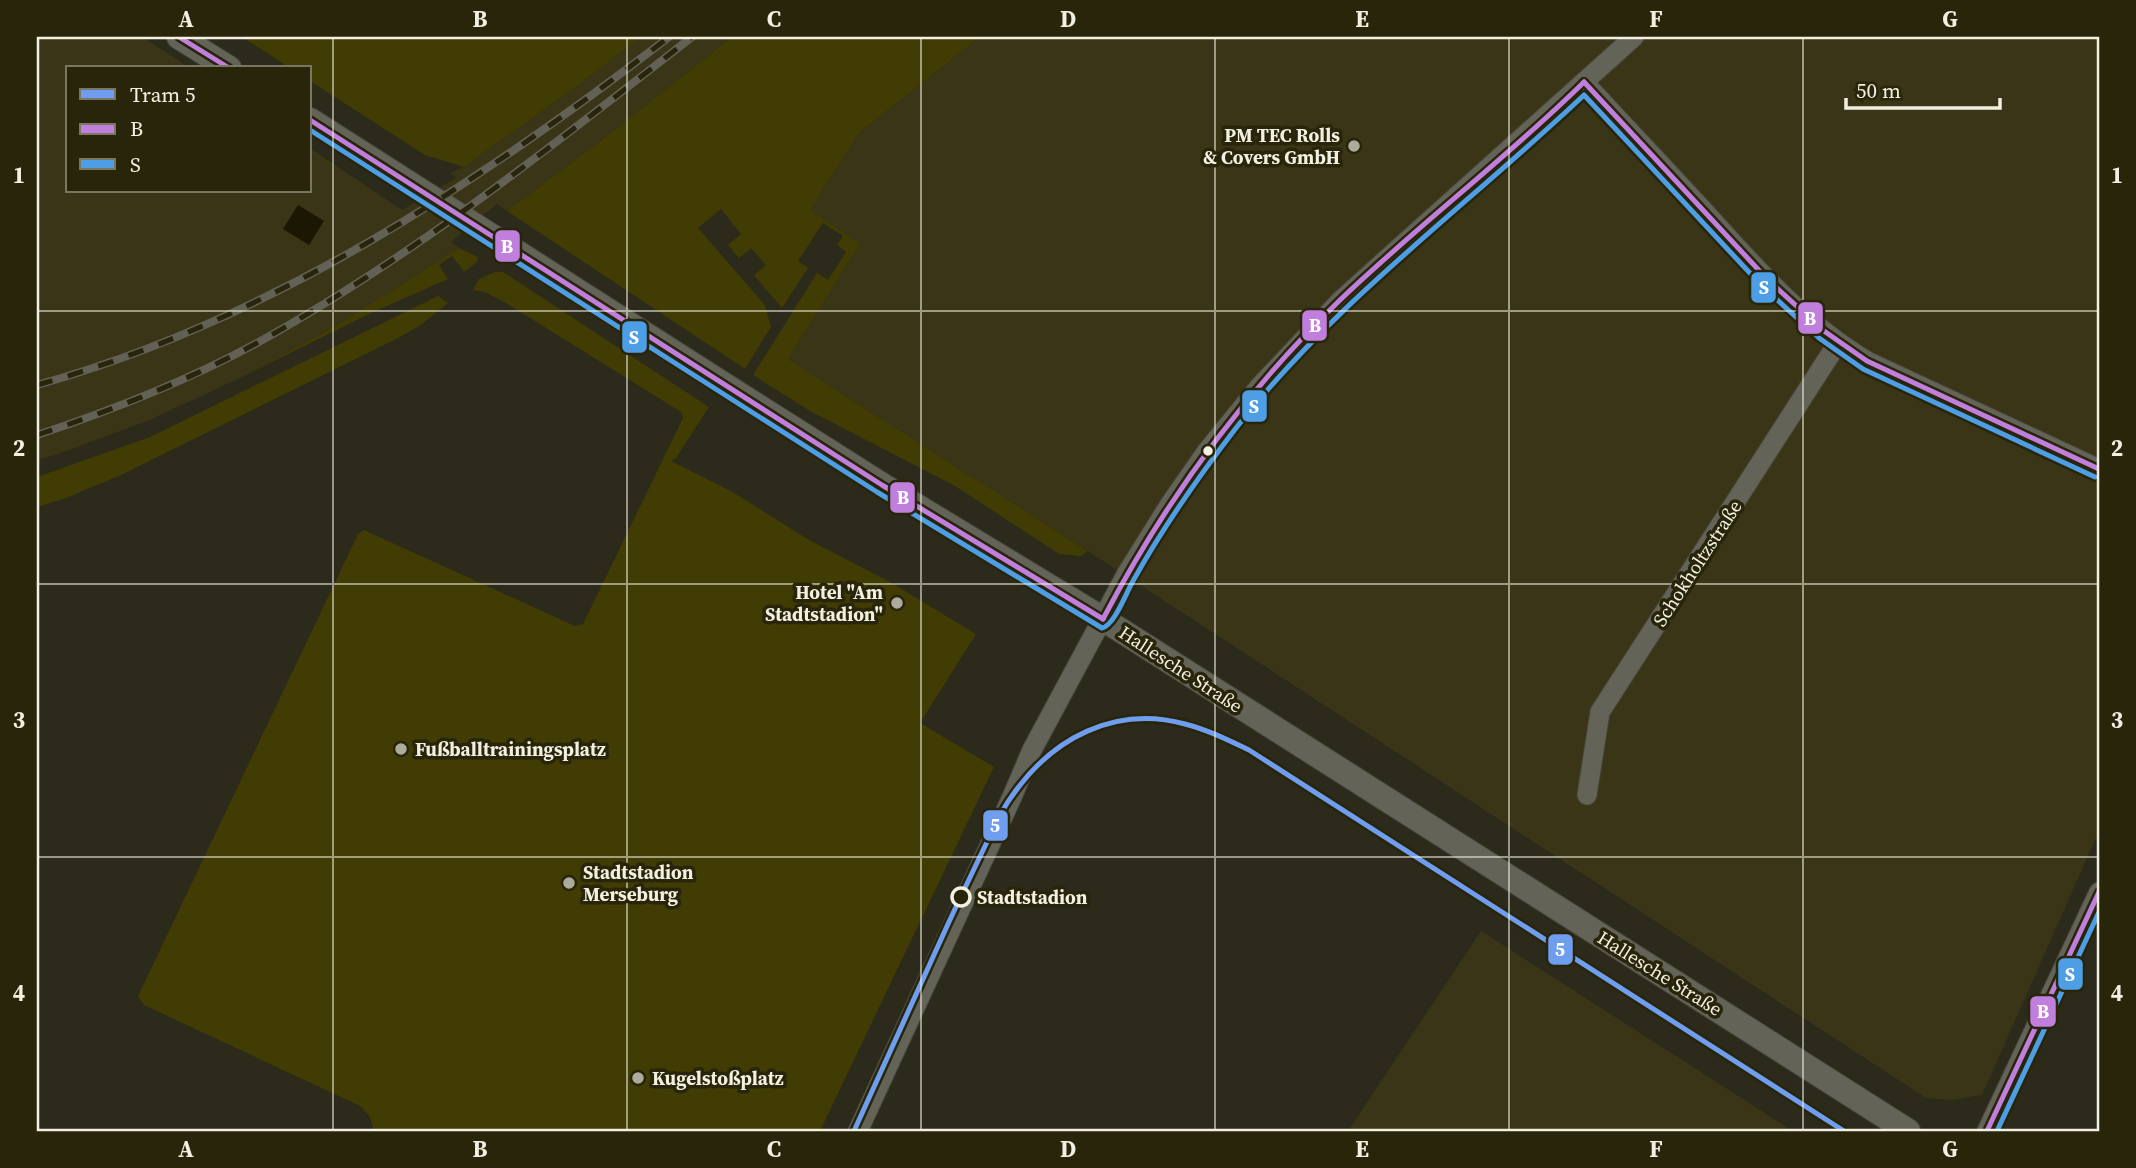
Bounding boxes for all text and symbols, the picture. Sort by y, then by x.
text: A [178,3,194,35]
text: B [473,3,488,35]
text: C [767,3,781,35]
text: D [1060,3,1076,35]
text: E [1355,3,1369,35]
text: F [1649,3,1663,35]
text: G [1942,3,1958,35]
legend [66,66,312,192]
scale bar [1846,66,2000,110]
text: 50 m [1856,76,1901,105]
text: Tram 5 [130,80,196,109]
text: B [130,114,143,143]
place label: PM TEC Rolls & Covers GmbH [1203,122,1340,170]
marker: PM TEC Rolls & Covers GmbH [1346,138,1362,154]
text: S [130,150,141,179]
text: 1 [13,159,25,191]
text: 1 [2111,159,2123,191]
line badge: B [494,229,521,263]
text: B [501,233,513,259]
line badge: S [1750,271,1777,304]
text: S [1759,274,1769,300]
line badge: B [1797,301,1824,335]
text: B [1804,305,1816,331]
line badge: B [1301,309,1328,342]
text: B [1309,312,1321,338]
line badge: S [621,320,648,354]
text: S [629,324,639,350]
line badge: S [1241,389,1268,423]
text: S [1249,393,1259,419]
text: 2 [13,432,25,464]
text: 2 [2111,432,2123,464]
unlabelled marker [1201,444,1215,458]
line badge: B [889,481,916,514]
text: B [897,484,909,510]
street label: Schokholtzstraße [1646,495,1748,631]
place label: Hotel "Am Stadtstadion" [765,579,883,627]
marker: Hotel "Am Stadtstadion" [889,595,905,611]
street label: Hallesche Straße [1114,619,1248,719]
text: 3 [13,704,25,736]
text: 3 [2111,704,2123,736]
place label: Fußballtrainingsplatz [415,736,606,762]
marker: Fußballtrainingsplatz [393,741,409,757]
line badge: 5 [982,809,1009,842]
text: 5 [990,812,1000,838]
place label: Stadtstadion Merseburg [583,859,694,907]
marker: Stadtstadion Merseburg [561,875,577,891]
place label: Stadtstadion [977,884,1088,910]
marker: Stadtstadion [951,887,971,907]
street label: Hallesche Straße [1593,924,1727,1022]
line badge: 5 [1547,933,1574,966]
text: 5 [1555,936,1565,962]
line badge: S [2057,957,2084,991]
text: S [2065,961,2075,987]
text: 4 [13,977,25,1009]
text: 4 [2111,977,2123,1009]
line badge: B [2029,995,2057,1028]
text: B [2037,998,2049,1024]
place label: Kugelstoßplatz [652,1065,784,1091]
marker: Kugelstoßplatz [630,1070,646,1086]
text: A [178,1133,194,1165]
text: B [473,1133,488,1165]
text: C [767,1133,781,1165]
text: D [1060,1133,1076,1165]
text: E [1355,1133,1369,1165]
text: F [1649,1133,1663,1165]
text: G [1942,1133,1958,1165]

